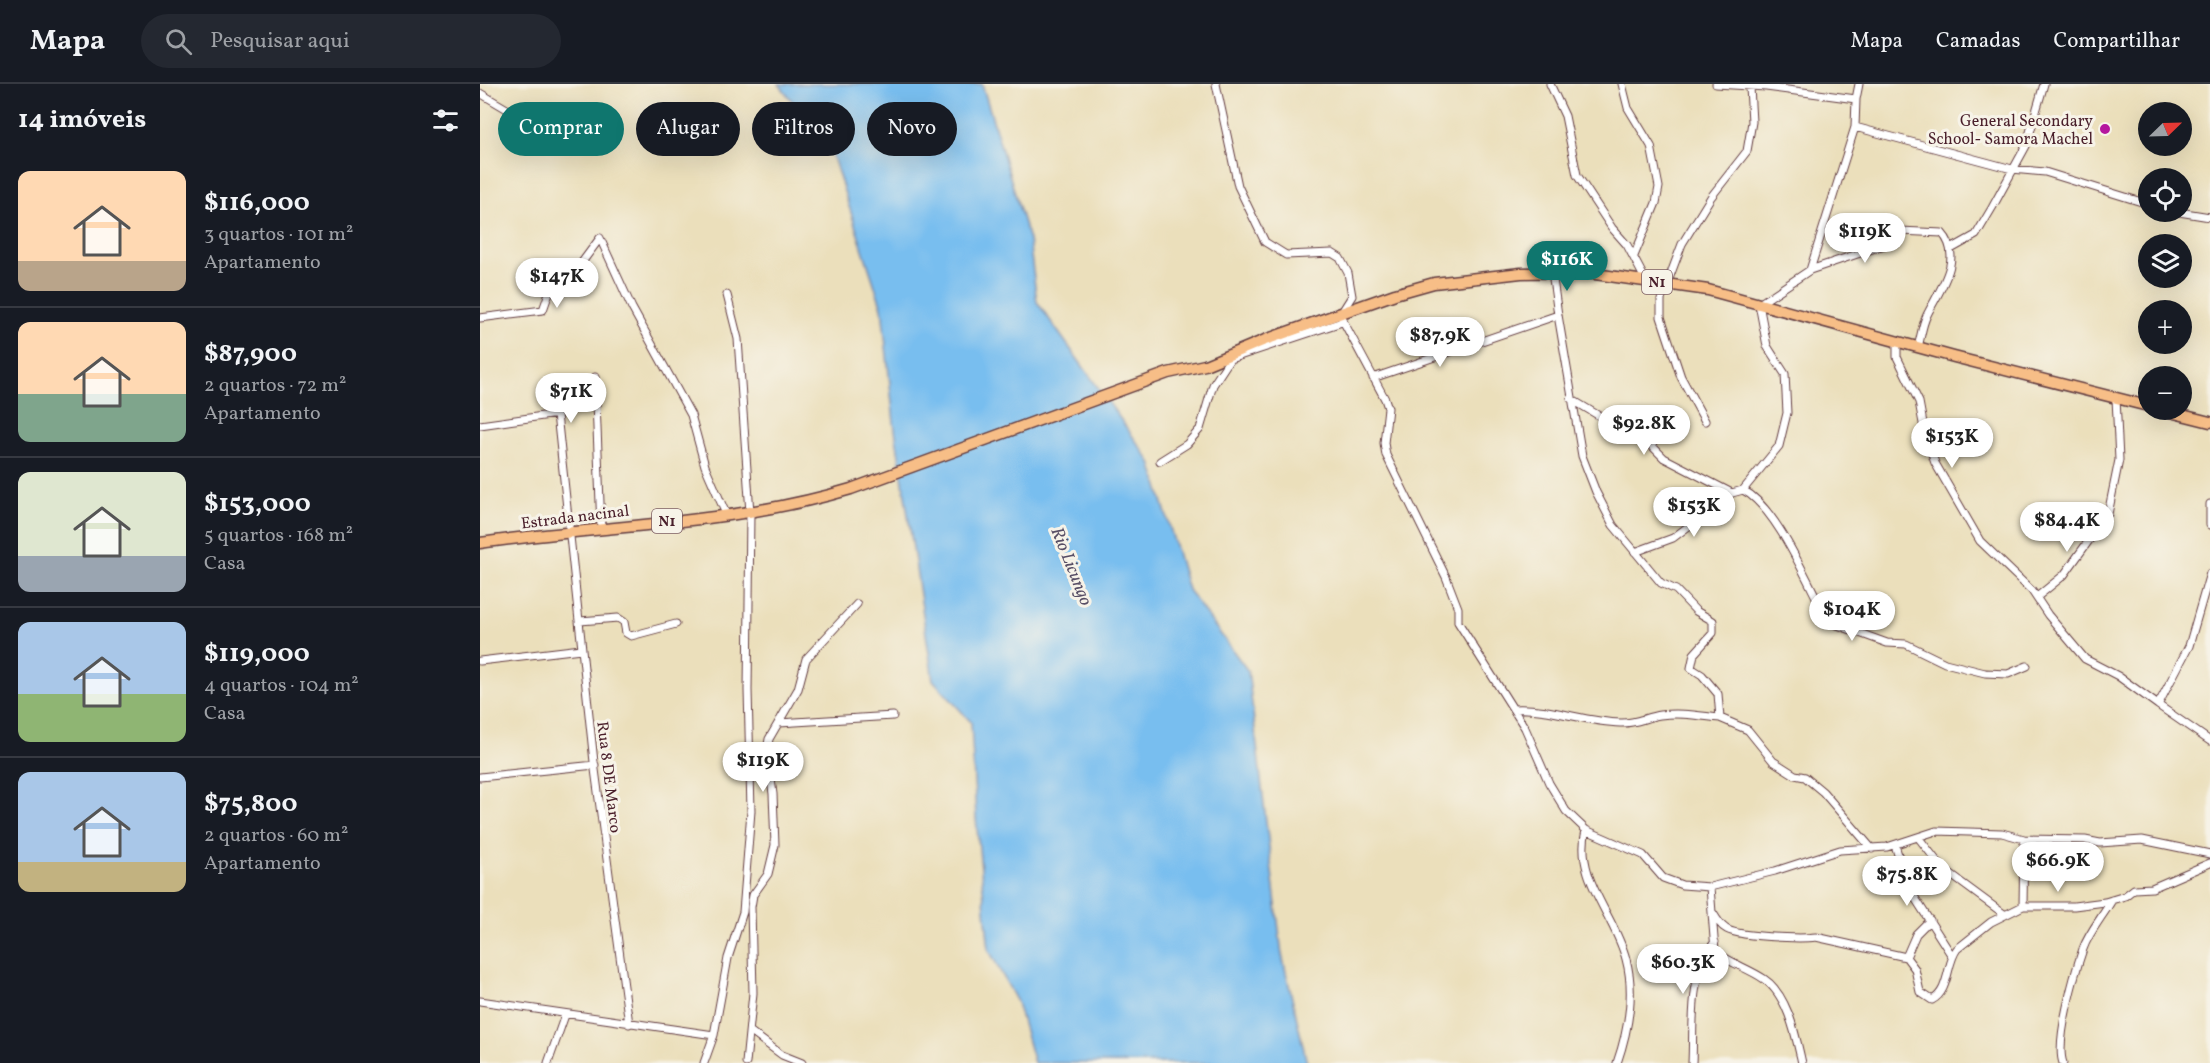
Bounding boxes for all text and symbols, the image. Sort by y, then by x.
search box [141,14,561,68]
text: Mapa [30,22,105,61]
icon: search [162,25,195,58]
text: Pesquisar aqui [210,26,350,57]
text: Mapa [1850,27,1903,56]
text: Camadas [1936,27,2020,56]
text: Compartilhar [2053,27,2180,56]
text: 14 imóveis [18,102,146,138]
chip: Comprar [498,102,624,156]
chip: Alugar [636,102,740,156]
chip: Filtros [752,102,855,156]
chip: Novo [867,102,957,156]
north arrow [2138,102,2192,156]
map controls [2138,102,2192,420]
icon: filters [429,104,462,137]
place label: General Secondary School- Samora Machel [1928,111,2093,151]
marker: General Secondary School- Samora Machel [2098,122,2112,136]
button: locate [2138,168,2192,222]
text: $116,000 [204,185,310,221]
icon: home [66,195,138,267]
pin: $119K [1823,213,1907,264]
text: $119K [1839,218,1891,246]
text: 3 quartos · 101 m² [204,221,353,249]
button: layers [2138,234,2192,288]
pin: $116K [1525,241,1609,292]
text: $116K [1541,246,1593,274]
text: Apartamento [204,249,321,277]
pin: $147K [515,258,599,309]
text: $147K [529,263,585,291]
road number: N1 [1642,270,1672,294]
button: + [2138,300,2192,354]
pin: $87.9K [1391,317,1489,368]
text: $87.9K [1410,322,1470,350]
text: $87,900 [204,336,297,372]
icon: home [66,346,138,418]
button: − [2138,366,2192,420]
text: 2 quartos · 72 m² [204,372,346,400]
pin: $71K [535,373,607,424]
text: $71K [549,378,593,406]
text: Apartamento [204,400,321,428]
pin: $92.8K [1595,405,1693,456]
text: $92.8K [1612,410,1676,438]
pin: $153K [1910,418,1994,469]
text: $153K [1925,423,1979,451]
text: $153,000 [204,486,311,522]
pin: $153K [1652,487,1736,538]
text: $153K [1667,492,1721,520]
icon: home [66,496,138,568]
street label: Estrada nacinal [520,500,631,536]
pin: $84.4K [2018,502,2116,553]
text: $84.4K [2034,507,2100,535]
road number: N1 [652,509,682,533]
text: 5 quartos · 168 m² [204,522,353,550]
water label: Rio Licungo [1044,524,1098,610]
text: Casa [204,550,246,578]
pin: $104K [1810,591,1894,642]
text: $104K [1823,596,1881,624]
text: $119,000 [204,636,310,672]
icon: home [66,646,138,718]
text: 4 quartos · 104 m² [204,672,359,700]
text: Casa [204,700,246,728]
street label: Rua 8 DE Marco [590,720,626,834]
pin: $119K [721,742,805,793]
text: $119K [737,747,789,775]
text: $75,800 [204,786,297,822]
icon: home [66,796,138,868]
text: 2 quartos · 60 m² [204,822,348,850]
pin: $66.9K [2009,842,2107,893]
text: $66.9K [2026,847,2090,875]
text: Apartamento [204,850,321,878]
pin: $75.8K [1858,856,1956,907]
text: $75.8K [1876,861,1938,889]
pin: $60.3K [1634,944,1732,995]
text: $60.3K [1651,949,1715,977]

